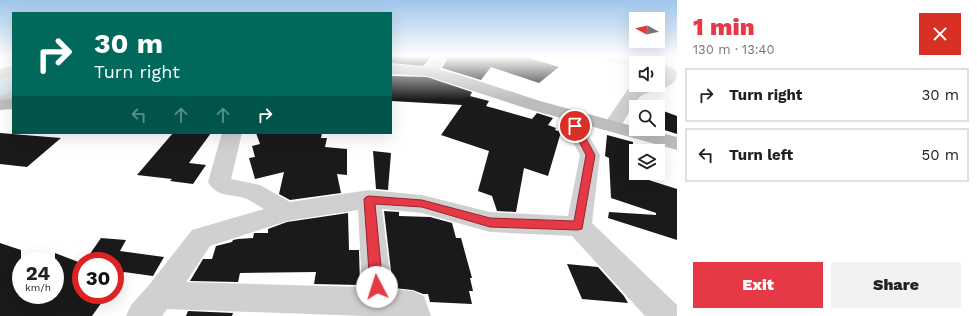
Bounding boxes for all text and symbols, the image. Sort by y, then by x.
north arrow [629,12,665,48]
map controls [629,12,665,180]
text: 1 min [693,13,755,41]
button: close [919,13,961,55]
text: 30 m [94,27,163,60]
icon: right [28,28,80,80]
text: 130 m · 13:40 [693,42,775,57]
button: sound [629,56,665,92]
text: Turn right [94,61,180,82]
icon: right [695,84,717,106]
text: Turn right [729,86,802,104]
text: 30 m [922,86,959,104]
button: search [629,100,665,136]
icon: left [128,104,150,126]
icon: ahead [170,104,192,126]
icon: ahead [212,104,234,126]
icon: right [254,104,276,126]
pin [558,109,592,143]
icon: arrive [564,115,586,137]
button: layers [629,144,665,180]
icon: left [695,144,717,166]
text: Turn left [729,146,793,164]
text: 50 m [922,146,959,164]
speed limit sign: 30 [72,252,124,304]
text: 24 [26,261,50,285]
button: Exit [693,262,823,308]
button: Share [831,262,961,308]
position arrow [356,266,398,308]
text: km/h [25,282,51,293]

